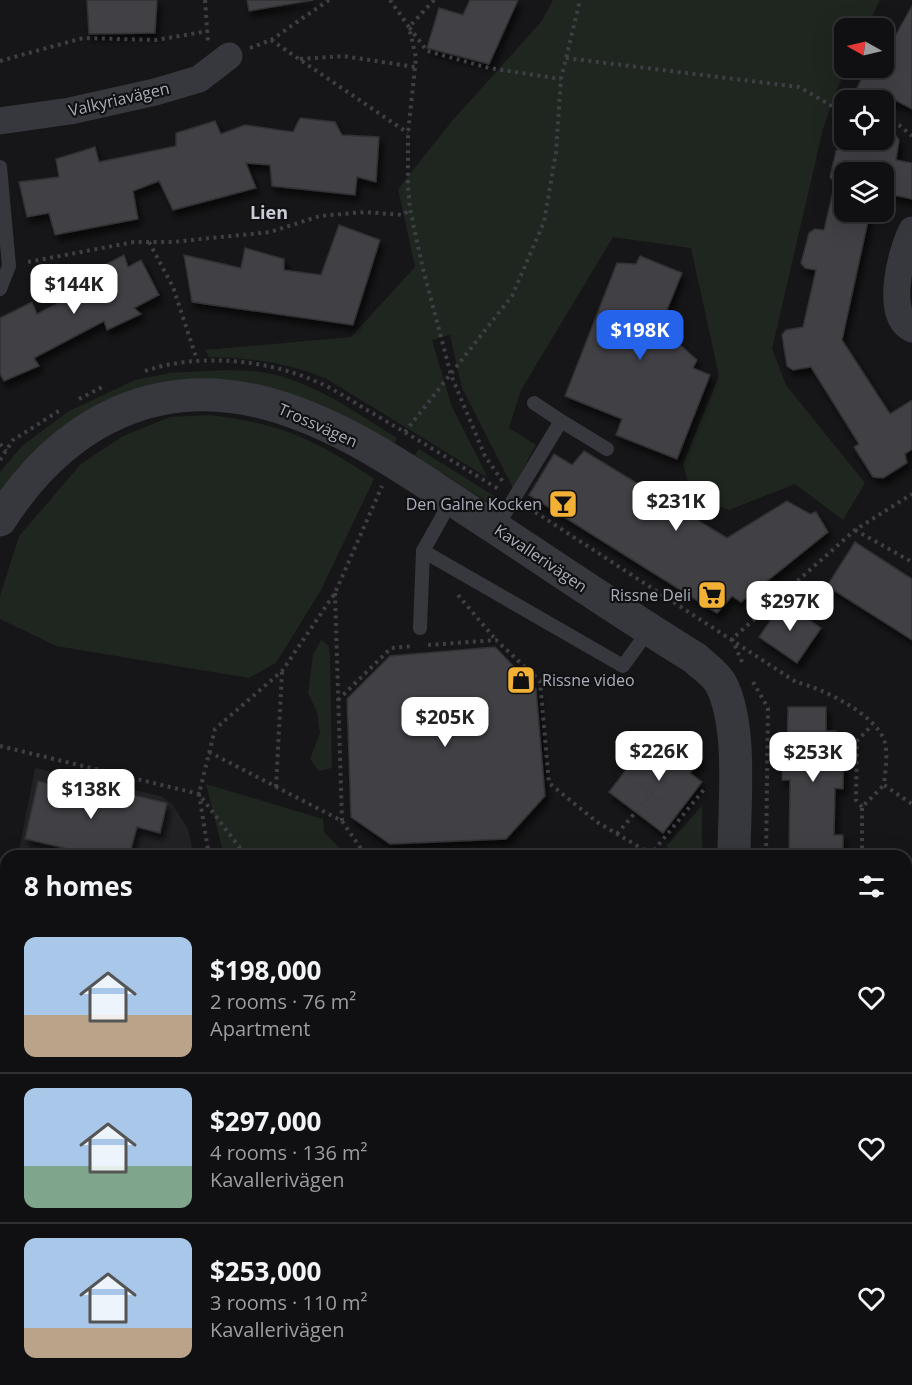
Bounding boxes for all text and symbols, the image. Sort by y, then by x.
north arrow [834,18,894,78]
map controls [834,18,894,222]
street label: Valkyriavägen [66,77,172,121]
button: locate [834,90,894,150]
button: layers [834,162,894,222]
district label: Lien [250,200,288,224]
pin: $144K [32,264,116,315]
text: $144K [44,270,104,297]
pin: $198K [598,310,682,361]
text: $198K [610,316,670,343]
street label: Trossvägen [275,398,361,452]
pin: $231K [634,481,718,532]
text: $231K [646,487,706,514]
bar icon: Den Galne Kocken [547,488,579,520]
place label: Den Galne Kocken [406,493,542,515]
street label: Kavallerivägen [490,519,592,597]
supermarket icon: Rissne Deli [696,579,728,611]
pin: $297K [748,581,832,632]
place label: Rissne Deli [610,584,691,606]
text: $297K [760,587,820,614]
shop icon: Rissne video [505,664,537,696]
place label: Rissne video [542,669,635,691]
pin: $205K [403,697,487,748]
text: $205K [415,703,475,730]
pin: $226K [617,731,701,782]
pin: $253K [771,732,855,783]
text: $226K [629,737,689,764]
text: $253K [783,738,843,765]
pin: $138K [49,769,133,820]
text: $138K [61,775,121,802]
text: 8 homes [24,868,133,904]
icon: filters [855,870,888,903]
text: $198,000 [210,952,321,988]
icon: home [72,961,144,1033]
icon: heart [855,981,888,1014]
text: 2 rooms · 76 m² [210,988,356,1015]
text: Apartment [210,1015,310,1042]
text: $297,000 [210,1103,321,1139]
icon: home [72,1112,144,1184]
icon: heart [855,1132,888,1165]
text: 4 rooms · 136 m² [210,1139,368,1166]
text: Kavallerivägen [210,1166,344,1193]
text: $253,000 [210,1253,321,1289]
icon: home [72,1262,144,1334]
icon: heart [855,1282,888,1315]
text: 3 rooms · 110 m² [210,1289,368,1316]
text: Kavallerivägen [210,1316,344,1343]

